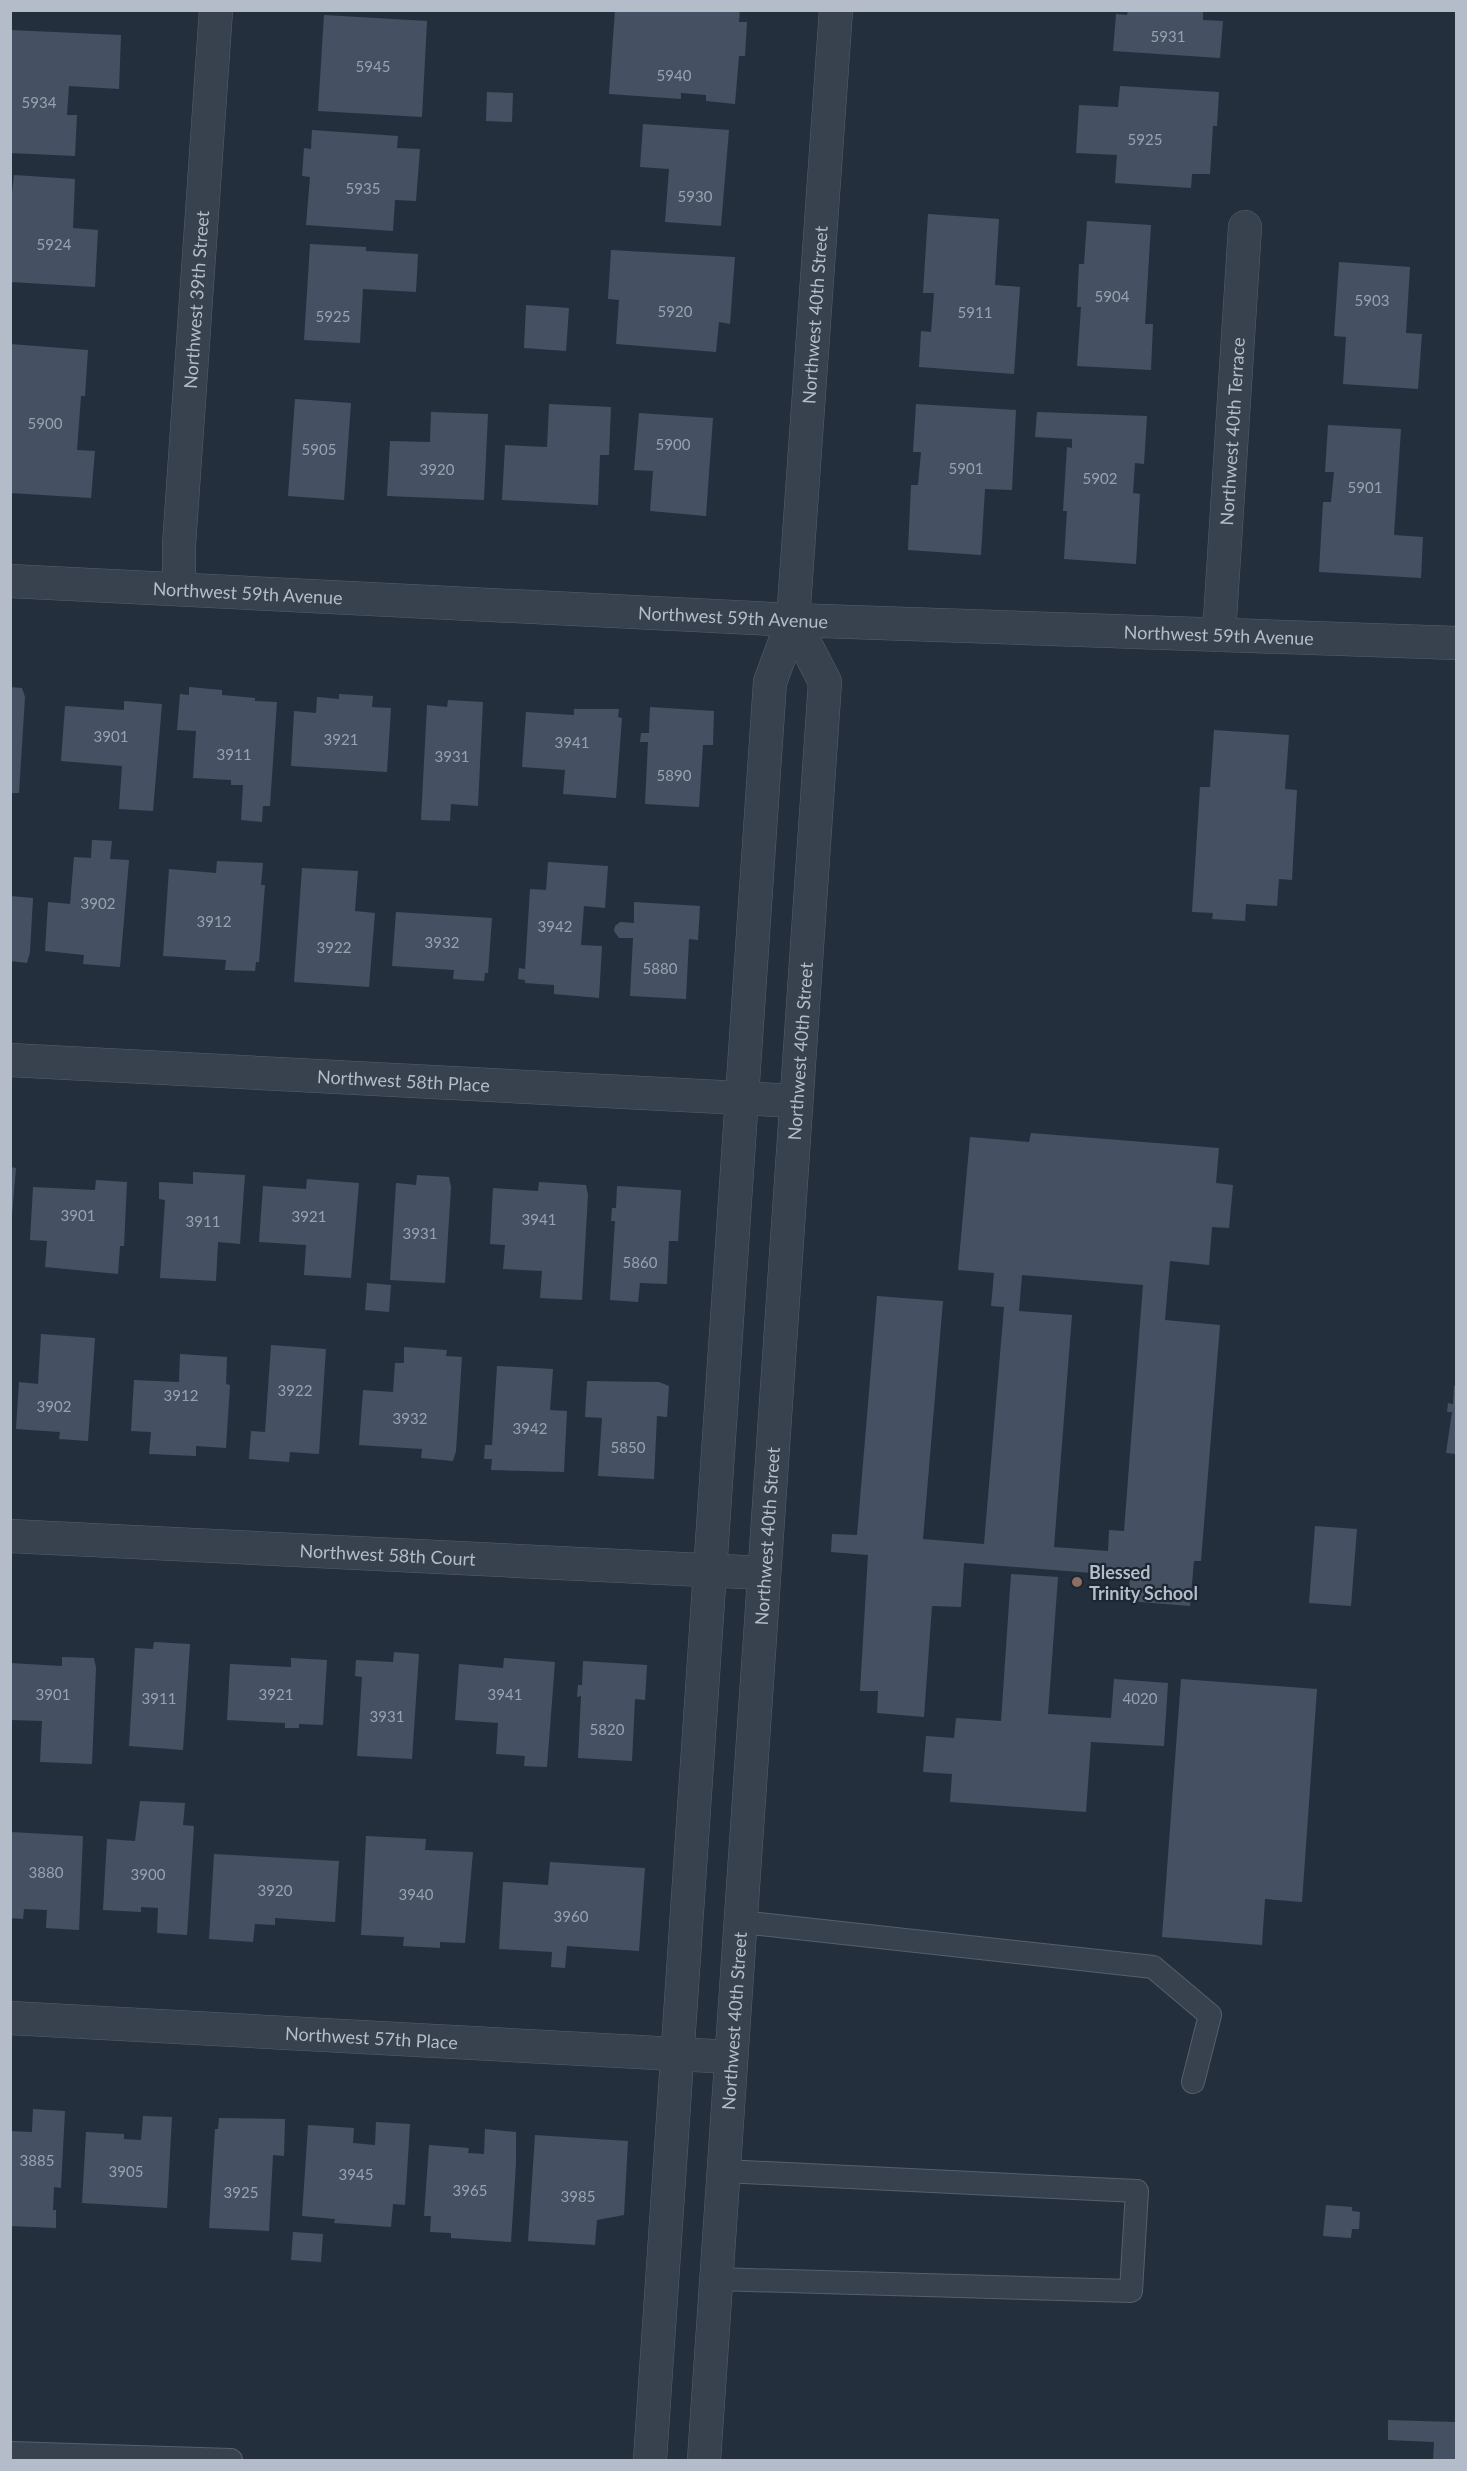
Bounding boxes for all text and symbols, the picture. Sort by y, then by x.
house number: 5931 [1151,27,1185,45]
house number: 5945 [356,57,390,75]
house number: 5940 [657,66,692,84]
house number: 5934 [22,93,57,111]
house number: 5925 [1128,130,1162,148]
house number: 5935 [346,179,380,197]
house number: 5930 [678,187,713,205]
street label: Northwest 39th Street [179,209,213,389]
street label: Northwest 40th Street [797,225,832,405]
house number: 5924 [37,235,72,253]
house number: 5904 [1095,287,1130,305]
house number: 5903 [1355,291,1389,309]
house number: 5920 [658,302,693,320]
house number: 5911 [958,303,992,321]
house number: 5925 [316,307,350,325]
street label: Northwest 40th Terrace [1215,337,1249,526]
house number: 5900 [28,414,63,432]
house number: 5900 [656,435,691,453]
house number: 5905 [302,440,336,458]
house number: 5901 [949,459,983,477]
house number: 3920 [420,460,455,478]
house number: 5902 [1083,469,1117,487]
house number: 5901 [1348,478,1382,496]
street label: Northwest 59th Avenue [152,577,343,609]
street label: Northwest 59th Avenue [638,601,828,632]
street label: Northwest 59th Avenue [1123,620,1314,649]
house number: 3901 [94,727,128,745]
house number: 3921 [324,730,358,748]
house number: 3941 [555,733,589,751]
house number: 3911 [217,745,251,763]
house number: 3931 [435,747,469,765]
house number: 5890 [657,766,692,784]
house number: 3902 [81,894,115,912]
house number: 3912 [197,912,231,930]
house number: 3942 [538,917,572,935]
house number: 3932 [425,933,459,951]
house number: 3922 [317,938,351,956]
house number: 5880 [643,959,678,977]
street label: Northwest 40th Street [783,961,817,1141]
street label: Northwest 58th Place [316,1065,490,1096]
house number: 3901 [61,1206,95,1224]
house number: 3921 [292,1207,326,1225]
house number: 3941 [522,1210,556,1228]
house number: 3911 [186,1212,220,1230]
house number: 3931 [403,1224,437,1242]
house number: 5860 [623,1253,658,1271]
house number: 3922 [278,1381,312,1399]
house number: 3912 [164,1386,198,1404]
house number: 3902 [37,1397,71,1415]
house number: 3932 [393,1409,427,1427]
house number: 3942 [513,1419,547,1437]
house number: 5850 [611,1438,646,1456]
street label: Northwest 40th Street [750,1446,784,1626]
street label: Northwest 58th Court [299,1539,477,1570]
place label: Blessed Trinity School [1089,1561,1198,1604]
marker: Blessed Trinity School [1070,1575,1084,1589]
house number: 3901 [36,1685,70,1703]
house number: 3921 [259,1685,293,1703]
house number: 3941 [488,1685,522,1703]
house number: 3911 [142,1689,176,1707]
house number: 4020 [1123,1689,1158,1707]
house number: 3931 [370,1707,404,1725]
house number: 5820 [590,1720,625,1738]
house number: 3880 [29,1863,64,1881]
house number: 3900 [131,1865,166,1883]
house number: 3920 [258,1881,293,1899]
house number: 3940 [399,1885,434,1903]
house number: 3960 [554,1907,589,1925]
street label: Northwest 40th Street [717,1931,751,2111]
street label: Northwest 57th Place [284,2022,458,2053]
house number: 3885 [20,2151,54,2169]
house number: 3905 [109,2162,143,2180]
house number: 3945 [339,2165,373,2183]
house number: 3965 [453,2181,487,2199]
house number: 3925 [224,2183,258,2201]
house number: 3985 [561,2187,595,2205]

